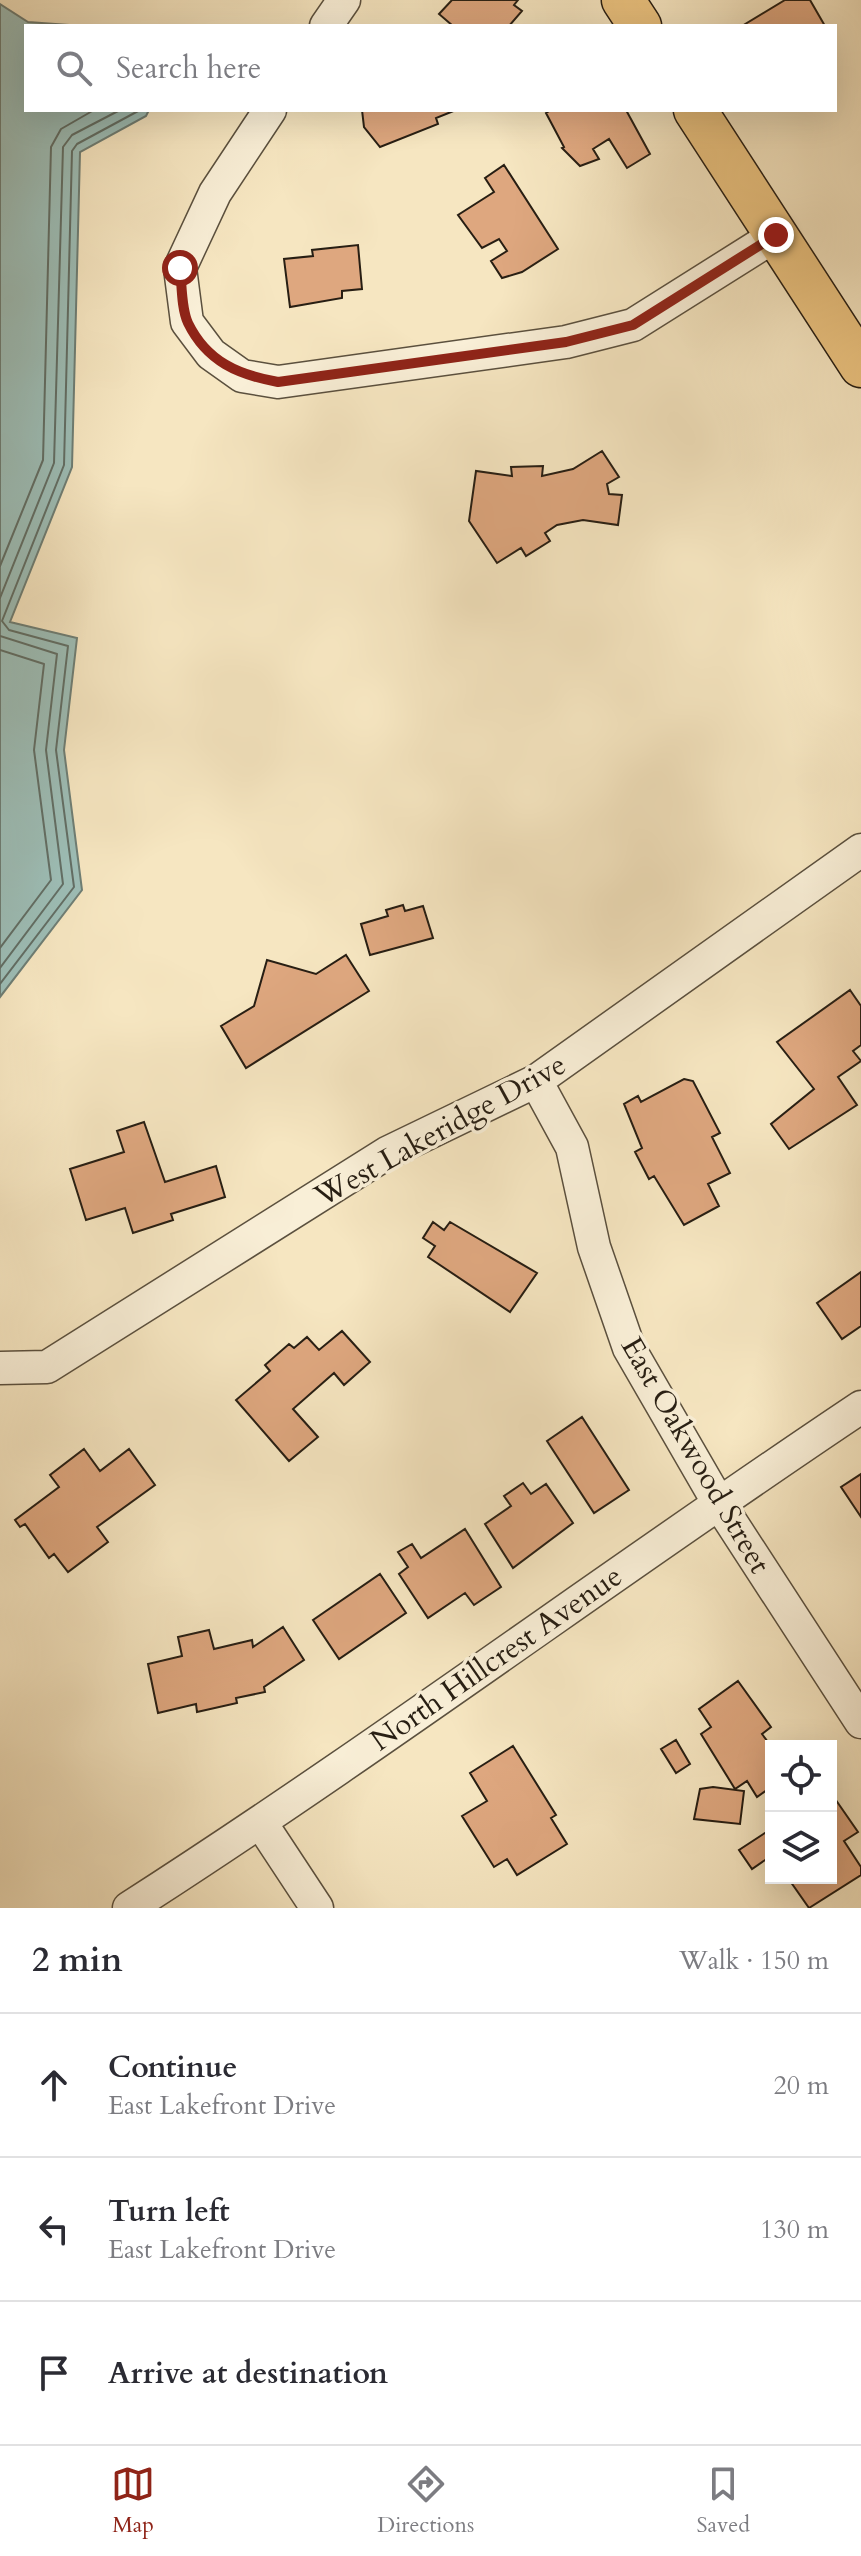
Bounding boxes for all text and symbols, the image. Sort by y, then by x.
search box [24,24,837,112]
icon: search [52,46,96,90]
text: Search here [116,48,261,89]
route end [758,217,794,253]
route start [162,250,198,286]
street label: West Lakeridge Drive [306,1044,573,1217]
street label: East Oakwood Street [611,1330,780,1581]
street label: North Hillcrest Avenue [362,1556,630,1761]
map controls [765,1740,837,1884]
button: locate [765,1740,837,1812]
button: layers [765,1812,837,1884]
text: 2 min [32,1937,123,1983]
text: Walk · 150 m [679,1943,829,1978]
text: Continue [108,2047,237,2088]
icon: ahead [32,2063,76,2107]
text: 20 m [773,2068,829,2103]
text: East Lakefront Drive [108,2088,336,2123]
text: Turn left [108,2191,230,2232]
icon: left [32,2207,76,2251]
text: 130 m [760,2212,829,2247]
text: East Lakefront Drive [108,2232,336,2267]
icon: arrive [32,2351,76,2395]
text: Arrive at destination [108,2353,388,2394]
tab: Map [111,2462,155,2540]
tab: Directions [377,2462,474,2540]
tab: Saved [697,2462,750,2540]

